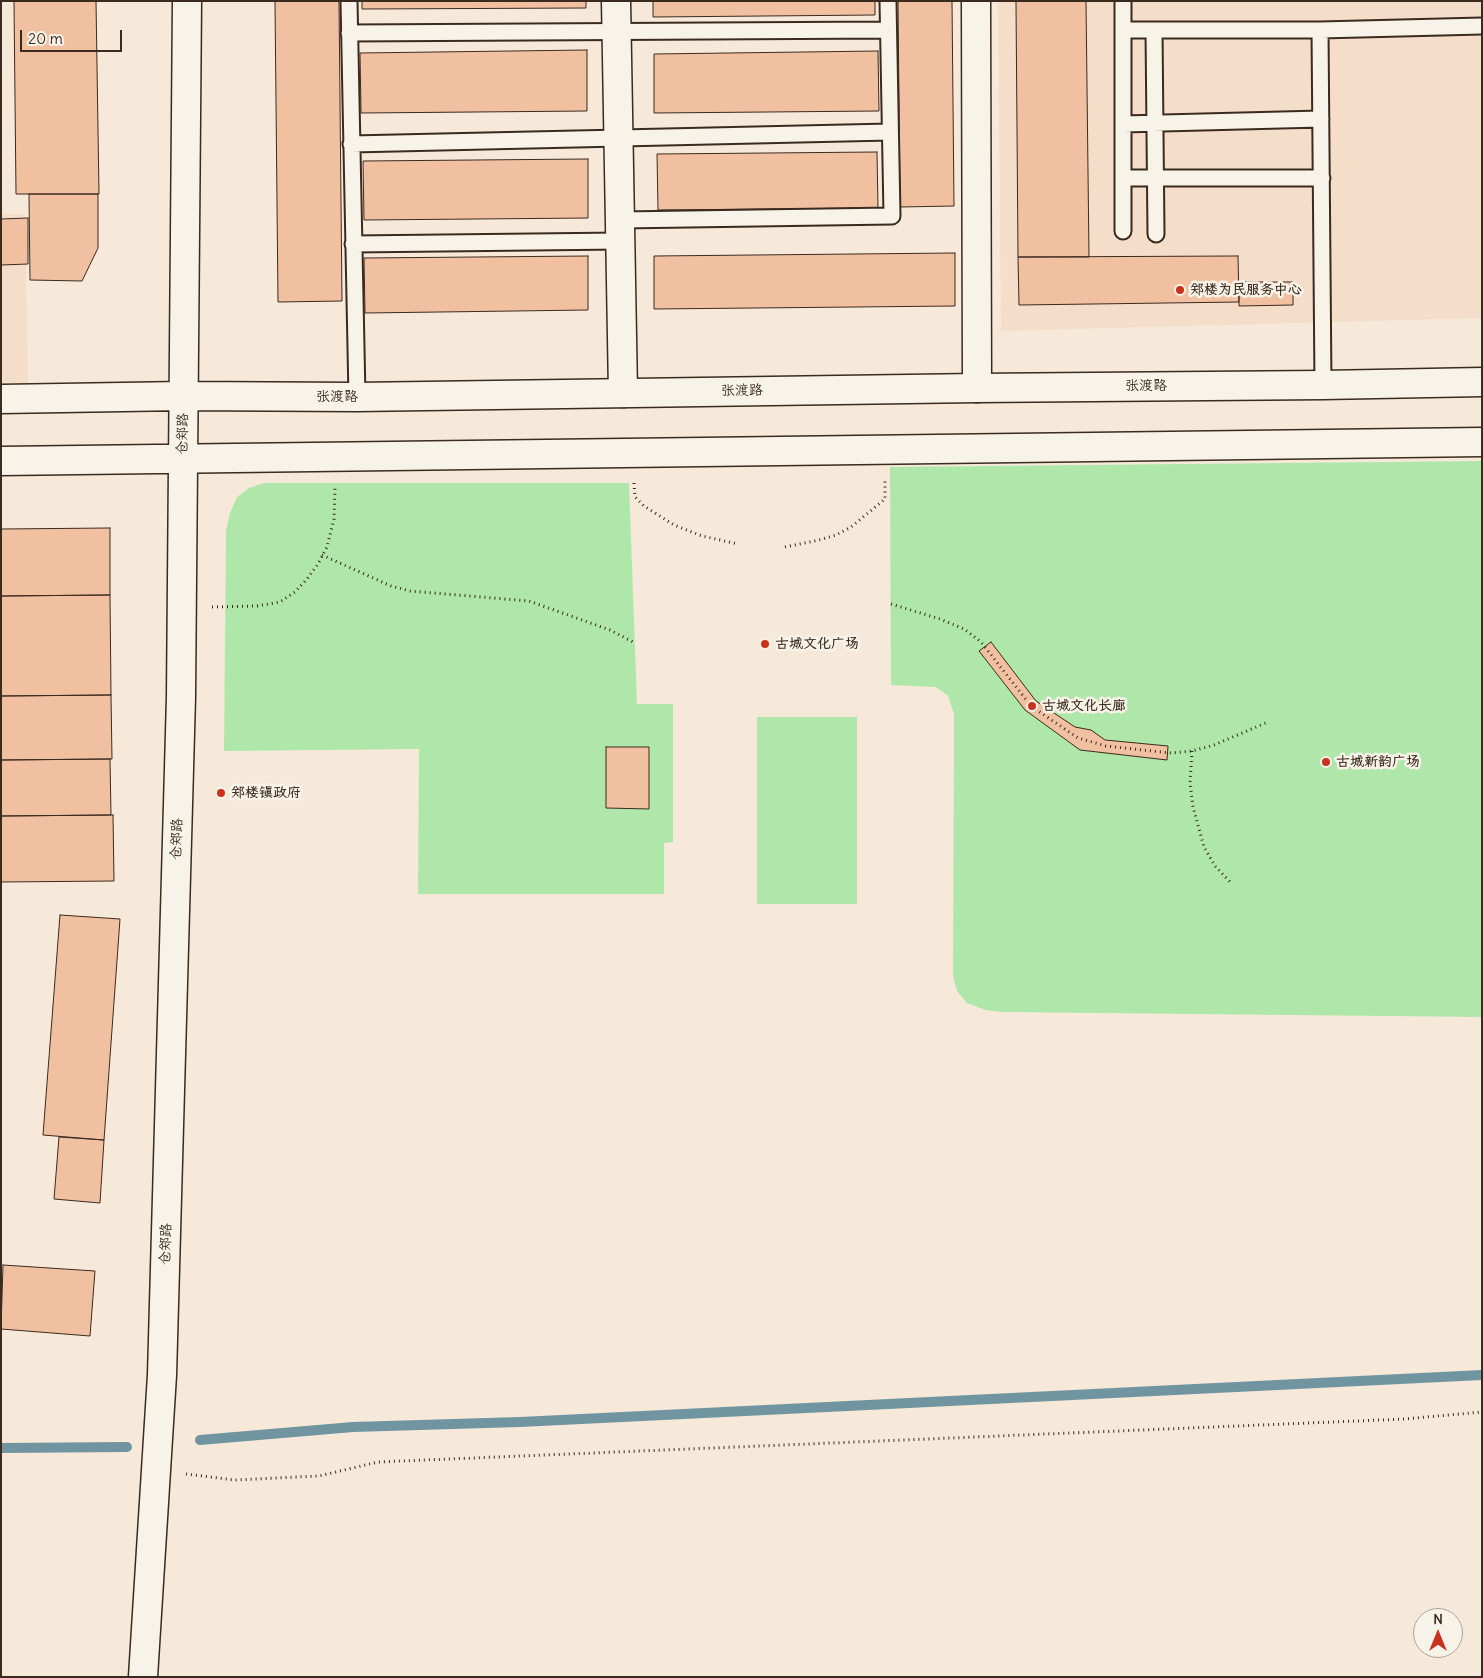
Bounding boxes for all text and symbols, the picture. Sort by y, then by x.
scale bar [22,20,125,52]
text: 20 m [28,29,63,48]
place label: 郑楼为民服务中心 [1190,282,1302,298]
marker: 郑楼为民服务中心 [1174,284,1186,296]
street label: 张渡路 [1125,378,1167,394]
street label: 张渡路 [721,382,763,400]
street label: 张渡路 [316,389,358,405]
street label: 仓郑路 [174,413,192,455]
place label: 古城文化广场 [775,636,859,652]
marker: 古城文化广场 [759,638,771,650]
place label: 古城文化长廊 [1042,698,1126,714]
marker: 古城文化长廊 [1026,700,1038,712]
place label: 古城新韵广场 [1336,754,1420,770]
marker: 古城新韵广场 [1320,756,1332,768]
place label: 郑楼镇政府 [231,785,301,801]
marker: 郑楼镇政府 [215,787,227,799]
street label: 仓郑路 [168,818,186,860]
street label: 仓郑路 [157,1223,175,1265]
north arrow [1413,1608,1463,1658]
text: N [1433,1610,1443,1628]

